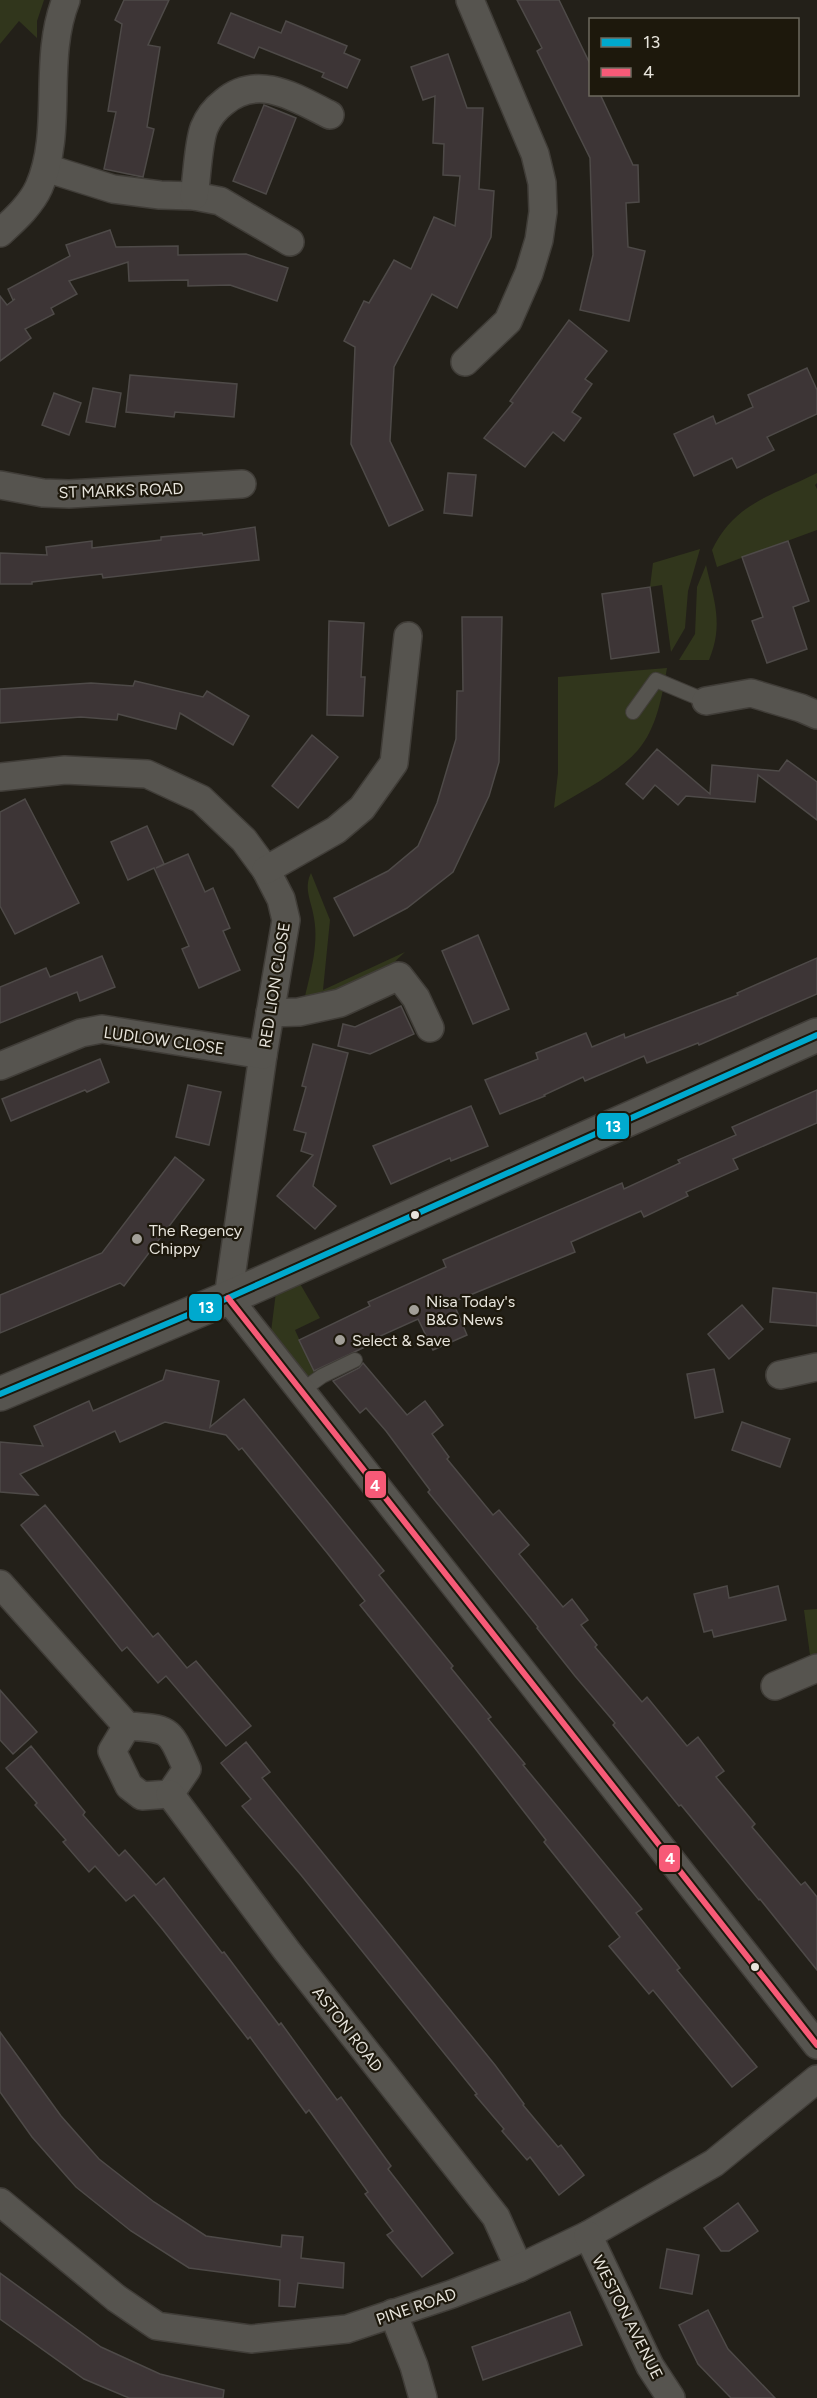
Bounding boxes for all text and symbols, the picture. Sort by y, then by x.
legend [589,18,799,96]
text: 13 [643,31,660,53]
text: 4 [643,61,654,83]
street label: ST MARKS ROAD [58,479,184,502]
street label: RED LION CLOSE [255,921,294,1049]
street label: LUDLOW CLOSE [102,1023,225,1058]
line badge: 13 [596,1112,630,1140]
text: 13 [605,1117,621,1136]
unlabelled marker [409,1209,421,1221]
place label: The Regency Chippy [149,1221,243,1258]
marker: The Regency Chippy [130,1232,144,1246]
place label: Nisa Today's B&G News [426,1292,515,1329]
line badge: 13 [188,1293,223,1322]
text: 13 [198,1298,214,1317]
marker: Nisa Today's B&G News [407,1303,421,1317]
place label: Select & Save [352,1331,451,1350]
marker: Select & Save [333,1333,347,1347]
line badge: 4 [364,1470,387,1499]
text: 4 [370,1476,380,1495]
line badge: 4 [658,1844,681,1873]
text: 4 [665,1849,675,1868]
unlabelled marker [749,1961,761,1973]
street label: ASTON ROAD [309,1983,387,2076]
street label: WESTON AVENUE [588,2252,667,2382]
street label: PINE ROAD [374,2284,459,2329]

